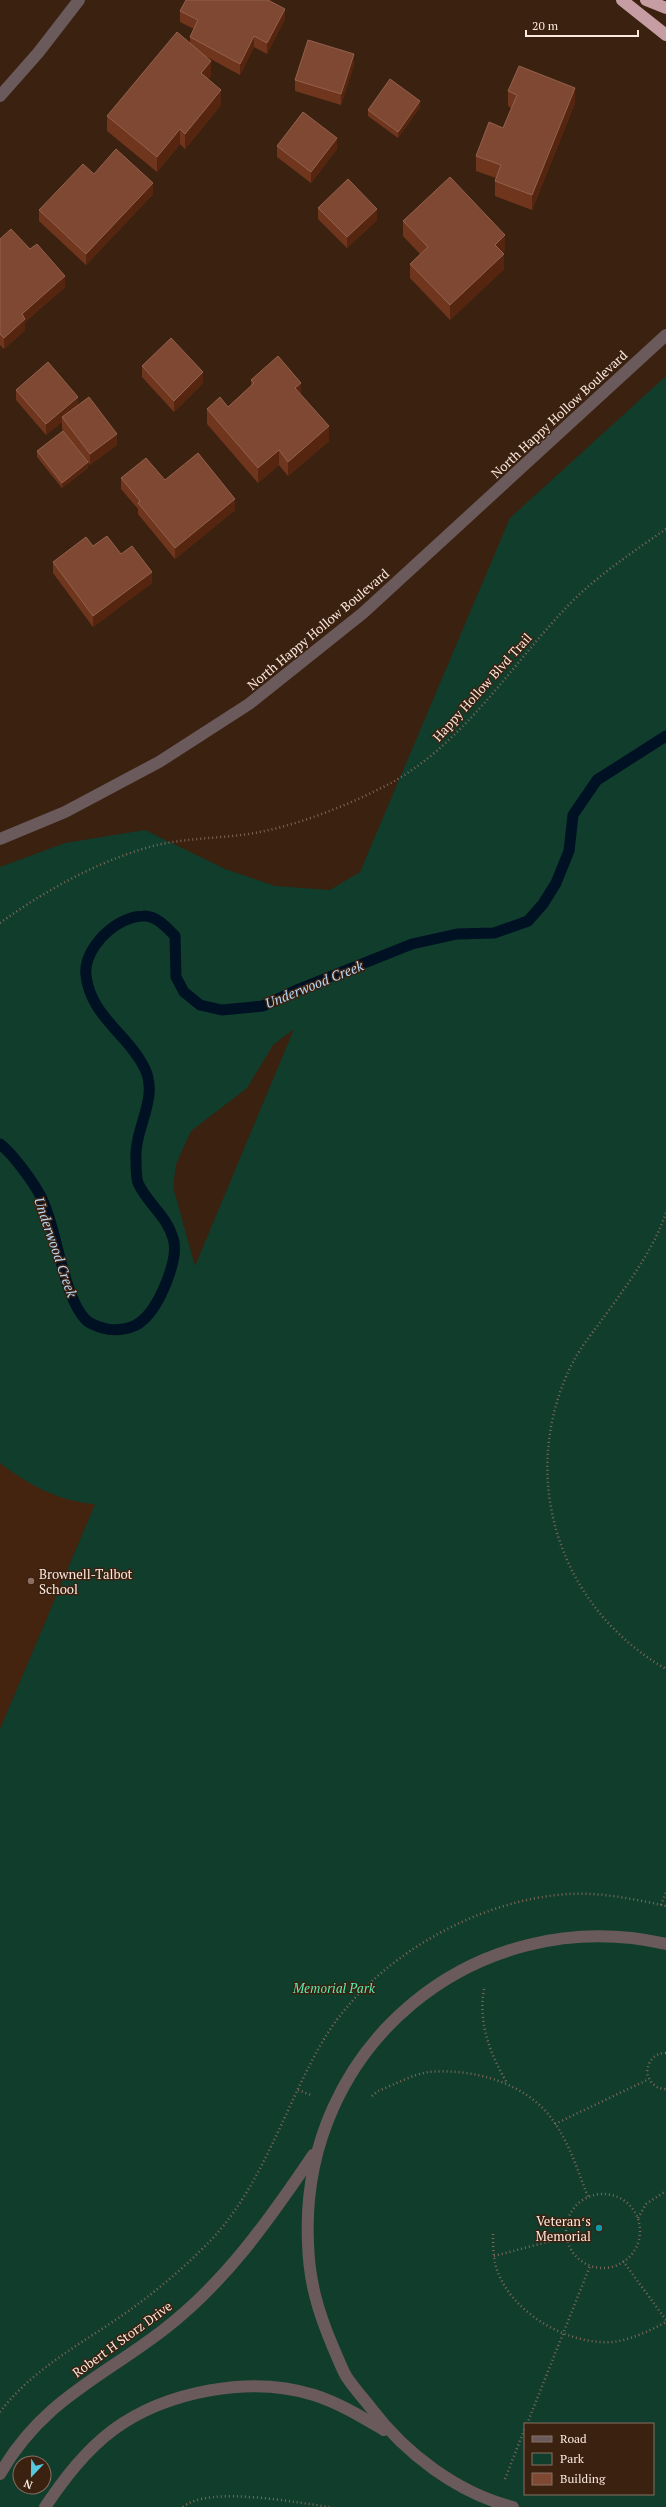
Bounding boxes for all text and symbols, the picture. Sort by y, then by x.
scale bar [526,12,638,38]
text: 20 m [532,18,559,33]
street label: North Happy Hollow Boulevard [487,346,631,482]
street label: North Happy Hollow Boulevard [243,564,393,694]
street label: Happy Hollow Blvd Trail [428,629,536,745]
water label: Underwood Creek [262,955,366,1012]
water label: Underwood Creek [30,1194,82,1300]
place label: Brownell-Talbot School [39,1565,133,1598]
marker: Brownell-Talbot School [26,1576,36,1586]
park label: Memorial Park [292,1979,376,1997]
place label: Veteranʻs Memorial [535,2212,591,2245]
marker: Veteranʻs Memorial [594,2223,604,2233]
street label: Robert H Storz Drive [69,2297,175,2381]
legend [524,2423,654,2495]
text: Road [560,2431,587,2446]
text: Park [560,2451,585,2466]
north arrow [12,2455,52,2495]
text: Building [560,2471,606,2486]
text: N [21,2476,35,2492]

